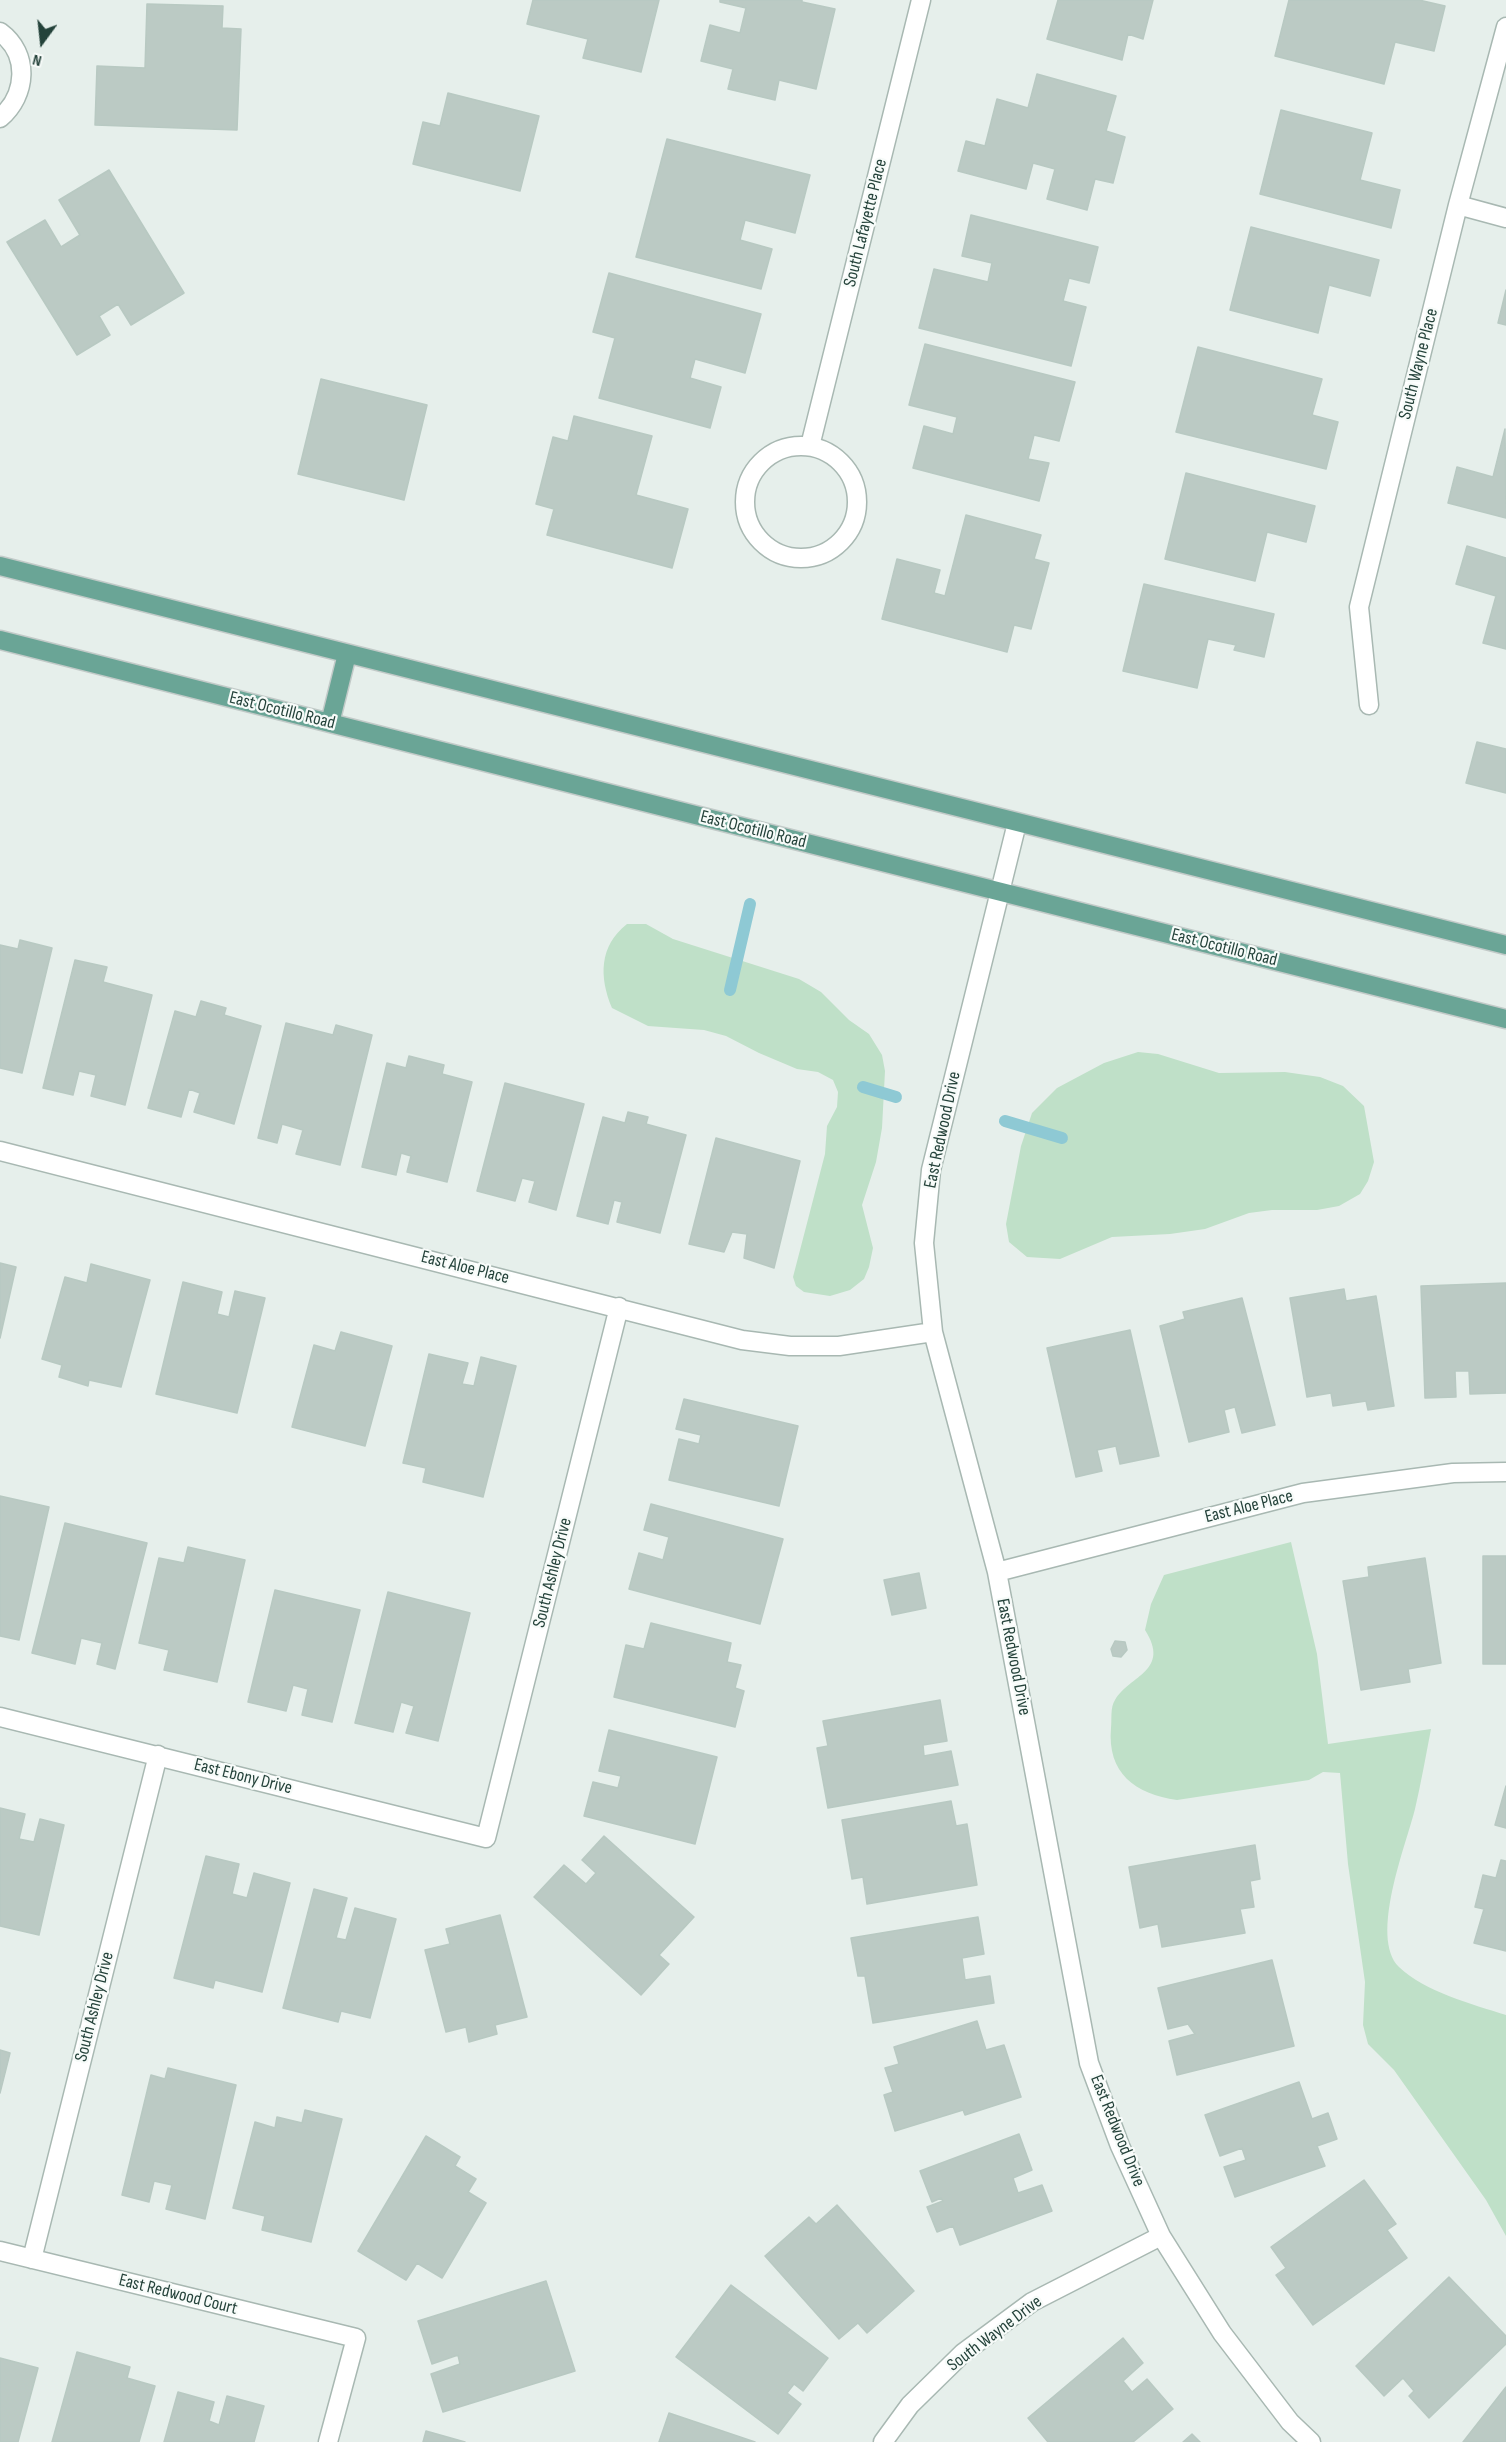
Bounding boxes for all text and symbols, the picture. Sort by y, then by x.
north arrow [12,12,72,72]
text: N [31,50,44,70]
street label: South Lafayette Place [840,157,892,289]
street label: South Wayne Place [1395,306,1443,422]
street label: East Ocotillo Road [227,687,337,735]
street label: East Ocotillo Road [698,806,808,854]
street label: East Ocotillo Road [1169,924,1279,972]
street label: East Redwood Drive [920,1070,966,1190]
street label: East Aloe Place [419,1247,511,1289]
street label: East Aloe Place [1203,1486,1295,1528]
street label: South Ashley Drive [529,1516,577,1630]
street label: East Redwood Drive [991,1597,1035,1717]
street label: East Ebony Drive [192,1754,294,1800]
street label: South Ashley Drive [71,1950,119,2064]
street label: East Redwood Drive [1085,2072,1149,2190]
street label: East Redwood Court [116,2270,240,2320]
street label: South Wayne Drive [943,2291,1047,2377]

